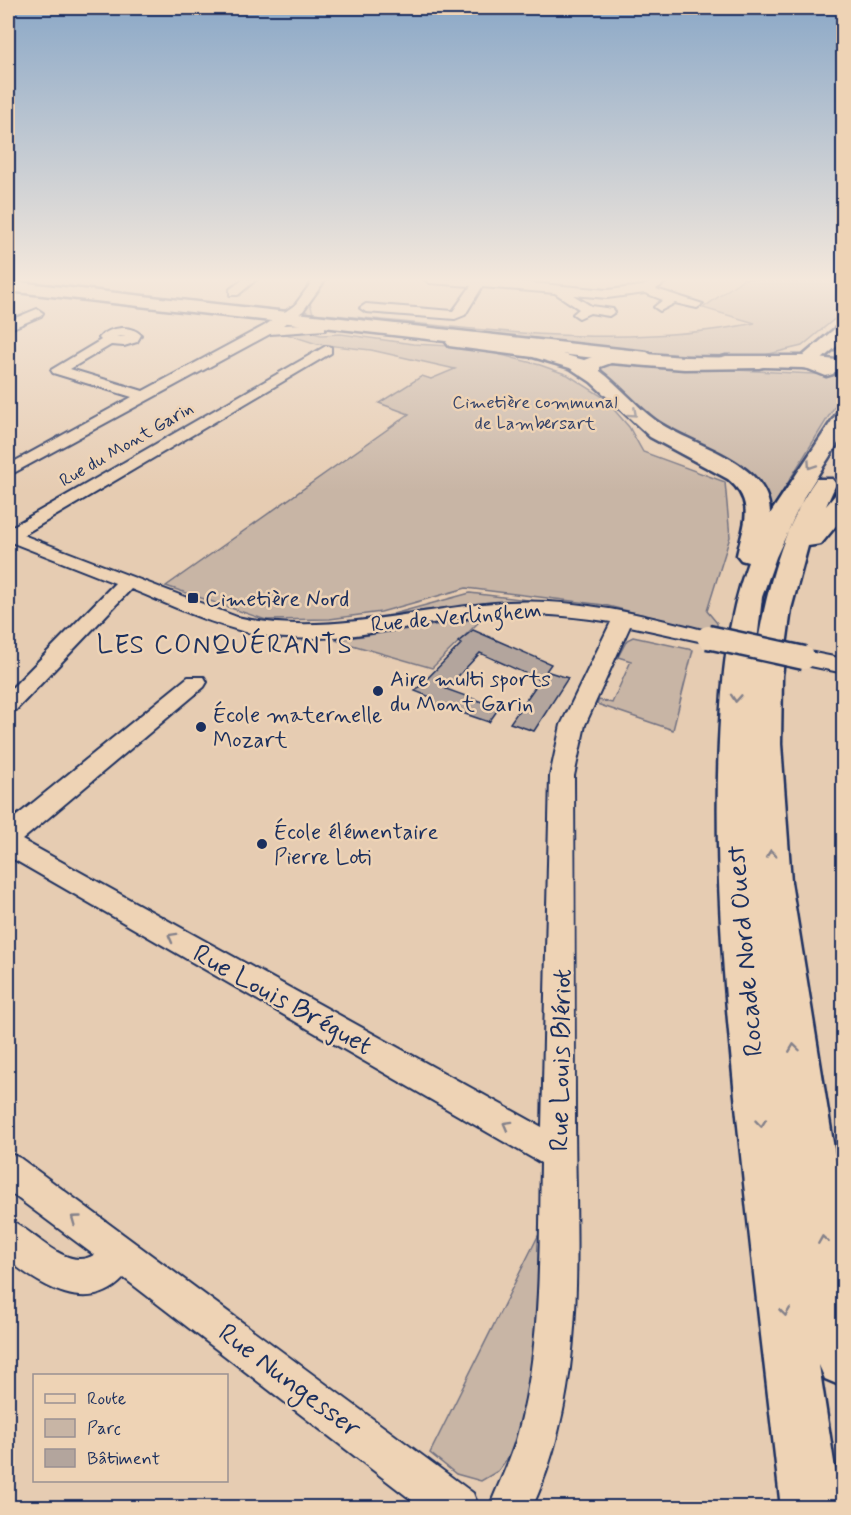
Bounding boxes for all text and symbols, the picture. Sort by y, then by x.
park label: Cimetière communal de Lambersart [452,391,618,436]
street label: Rue du Mont Garin [55,397,198,493]
one-way arrow [626,406,637,417]
one-way arrow [806,459,818,469]
place label: Cimetière Nord [205,586,349,614]
marker: Cimetière Nord [186,591,200,605]
street label: Rue de Verlinghem [370,597,543,642]
district label: LES CONQUÉRANTS [97,627,353,663]
place label: Aire multi sports du Mont Garin [390,666,551,719]
marker: Aire multi sports du Mont Garin [371,684,385,698]
one-way arrow [730,694,743,703]
place label: École maternelle Mozart [213,701,382,755]
marker: École maternelle Mozart [194,720,208,734]
place label: École élémentaire Pierre Loti [274,818,438,872]
marker: École élémentaire Pierre Loti [255,837,269,851]
street label: Rocade Nord Ouest [719,843,772,1058]
one-way arrow [765,849,778,859]
one-way arrow [168,933,178,944]
street label: Rue Louis Bréguet [186,937,378,1064]
street label: Rue Louis Blériot [542,968,581,1152]
one-way arrow [788,1043,801,1052]
one-way arrow [754,1118,766,1127]
one-way arrow [503,1121,513,1133]
one-way arrow [71,1215,82,1226]
one-way arrow [817,1236,830,1246]
one-way arrow [779,1307,791,1317]
street label: Rue Nungesser [209,1316,368,1448]
legend [33,1374,228,1482]
text: Route [87,1387,126,1411]
text: Parc [87,1417,121,1441]
text: Bâtiment [87,1447,160,1471]

